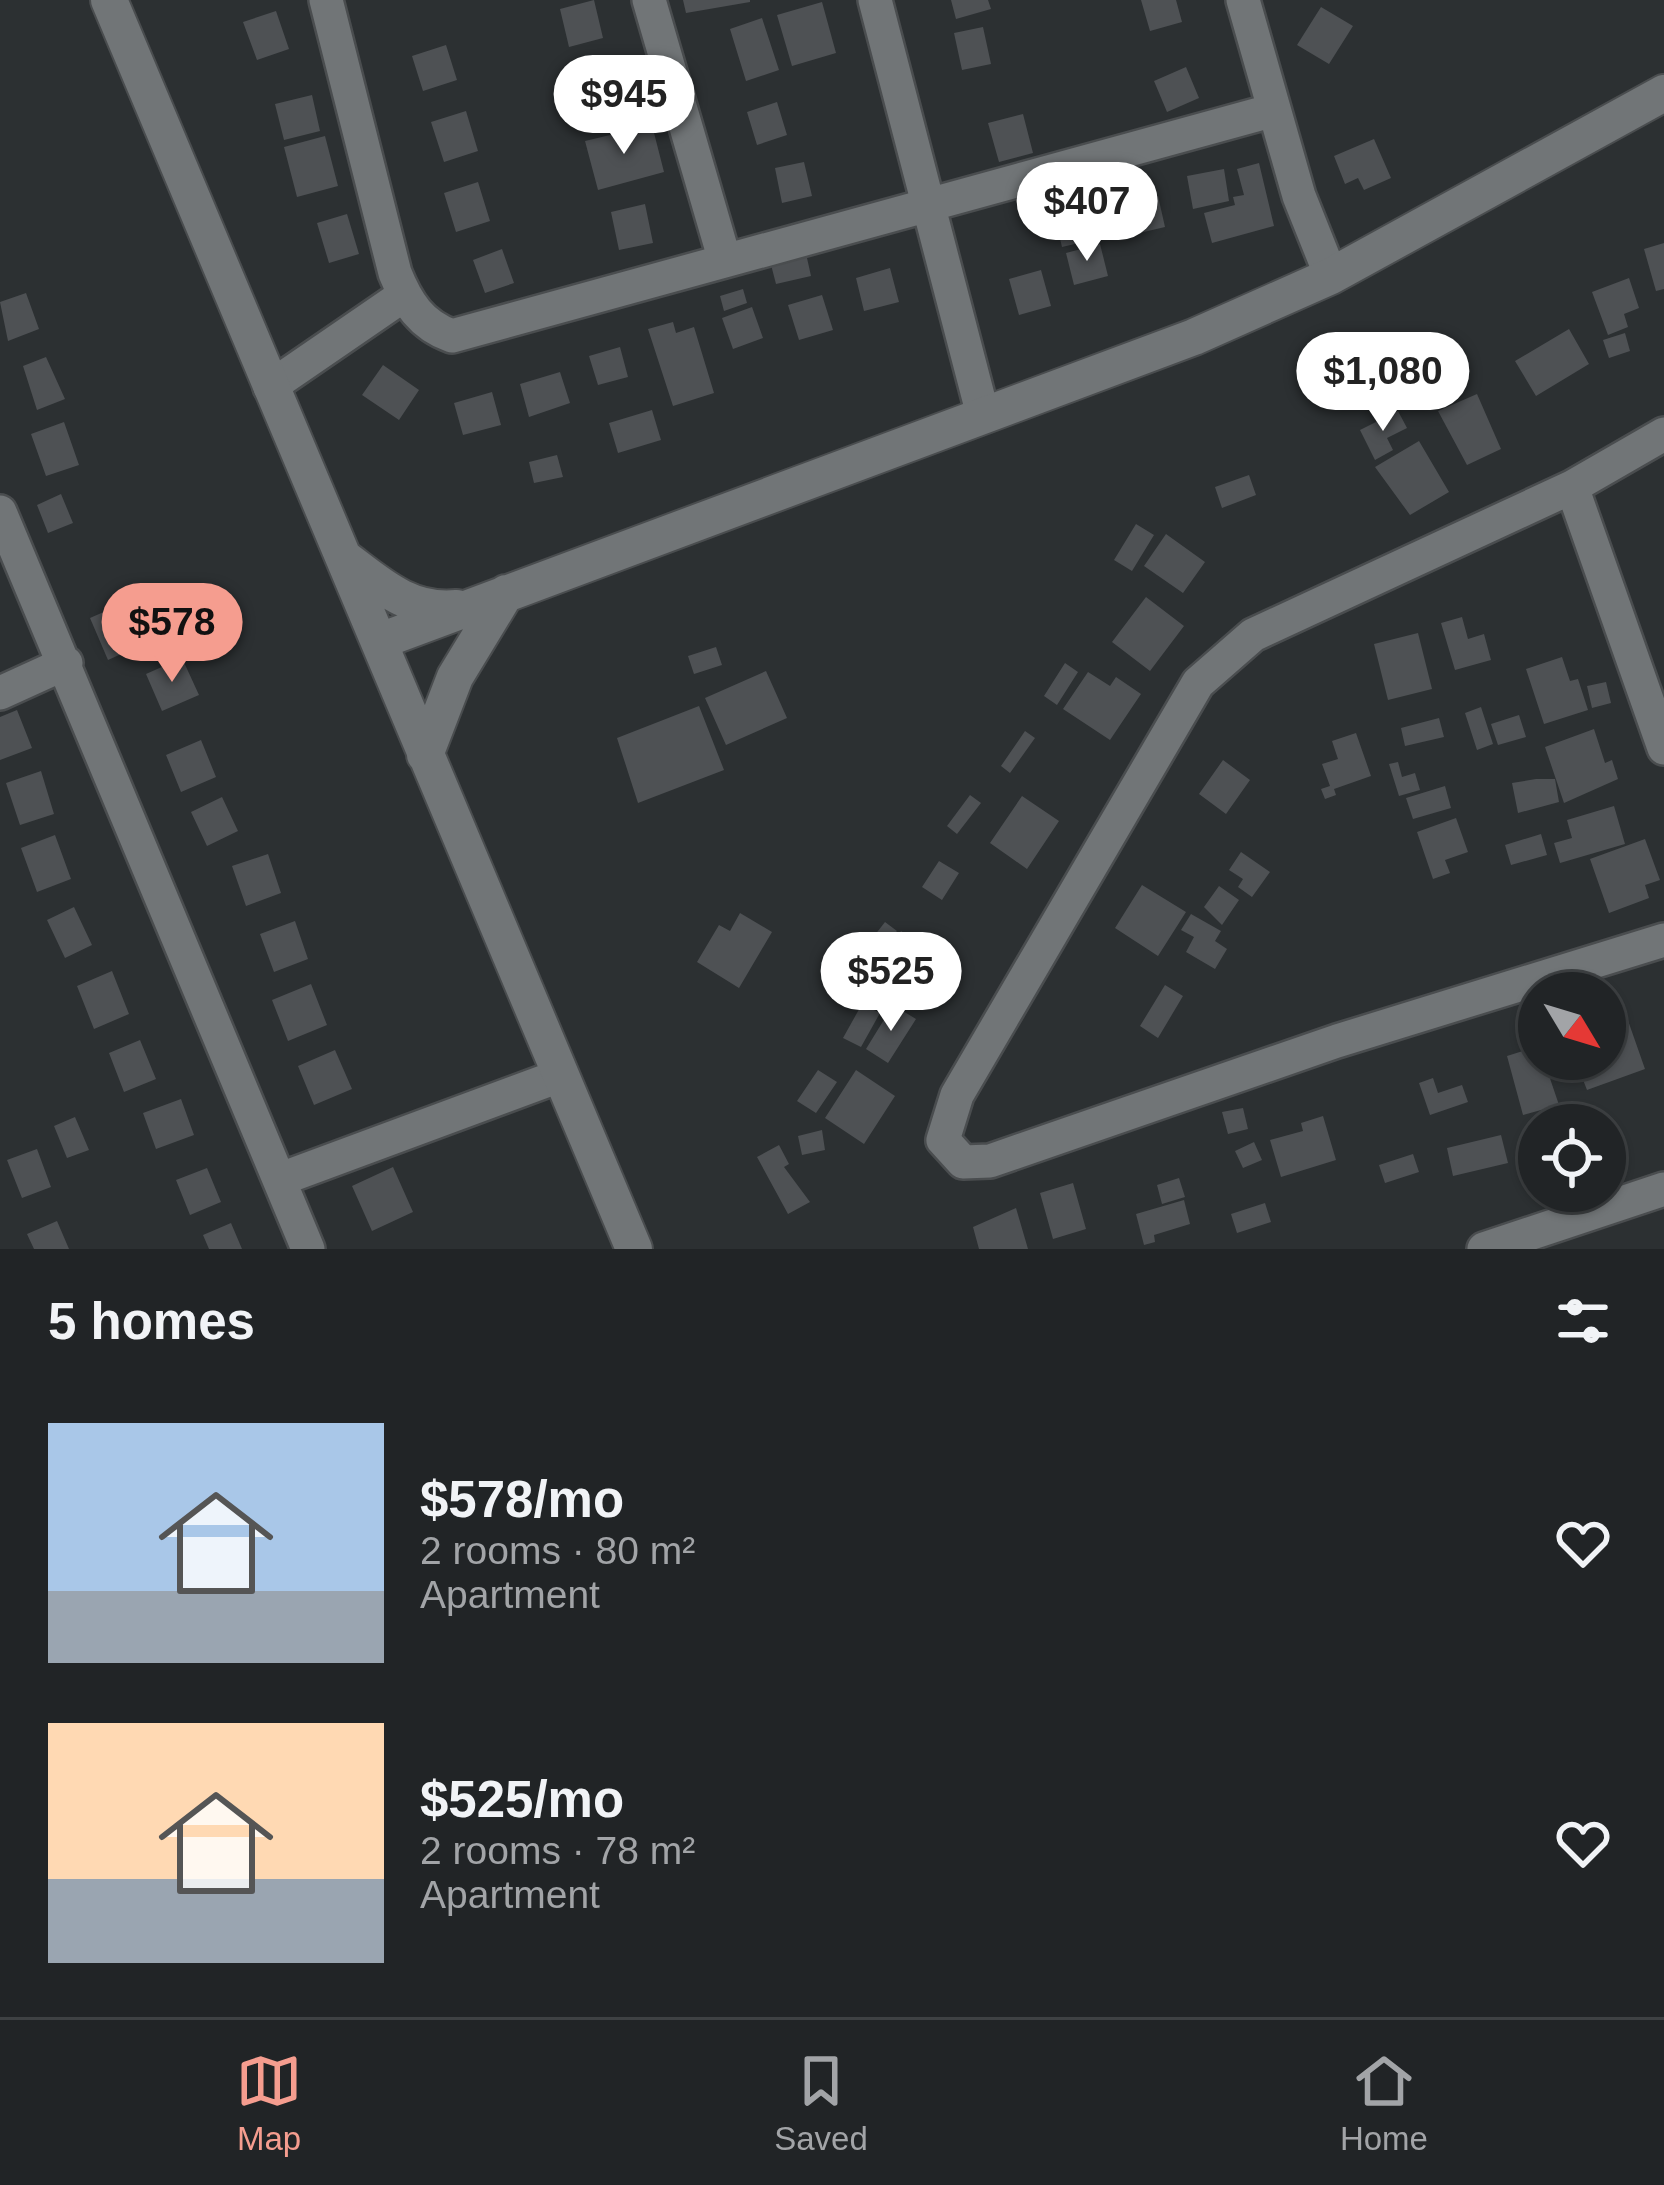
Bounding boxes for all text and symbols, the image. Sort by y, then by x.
pin: $945 [553,55,695,157]
text: $945 [581,72,667,115]
pin: $407 [1016,162,1158,264]
text: $407 [1044,179,1130,222]
pin: $1,080 [1285,332,1481,434]
text: $1,080 [1323,349,1443,392]
pin: $578 [101,583,243,685]
text: $578 [129,600,215,643]
pin: $525 [820,932,962,1034]
text: $525 [848,949,934,992]
north arrow [1518,972,1626,1080]
map controls [1518,972,1626,1212]
button: locate [1518,1104,1626,1212]
icon: filters [1550,1288,1616,1354]
text: 5 homes [48,1293,255,1350]
icon: home [144,1471,288,1615]
text: $578/mo [420,1471,624,1528]
icon: heart [1550,1510,1616,1576]
text: 2 rooms · 80 m² [420,1529,695,1572]
text: Apartment [420,1573,600,1616]
icon: home [144,1771,288,1915]
text: $525/mo [420,1771,624,1828]
icon: heart [1550,1810,1616,1876]
text: 2 rooms · 78 m² [420,1829,695,1872]
text: Apartment [420,1873,600,1916]
tab: Map [236,2048,302,2158]
tab: Saved [774,2048,868,2158]
tab: Home [1340,2048,1428,2158]

